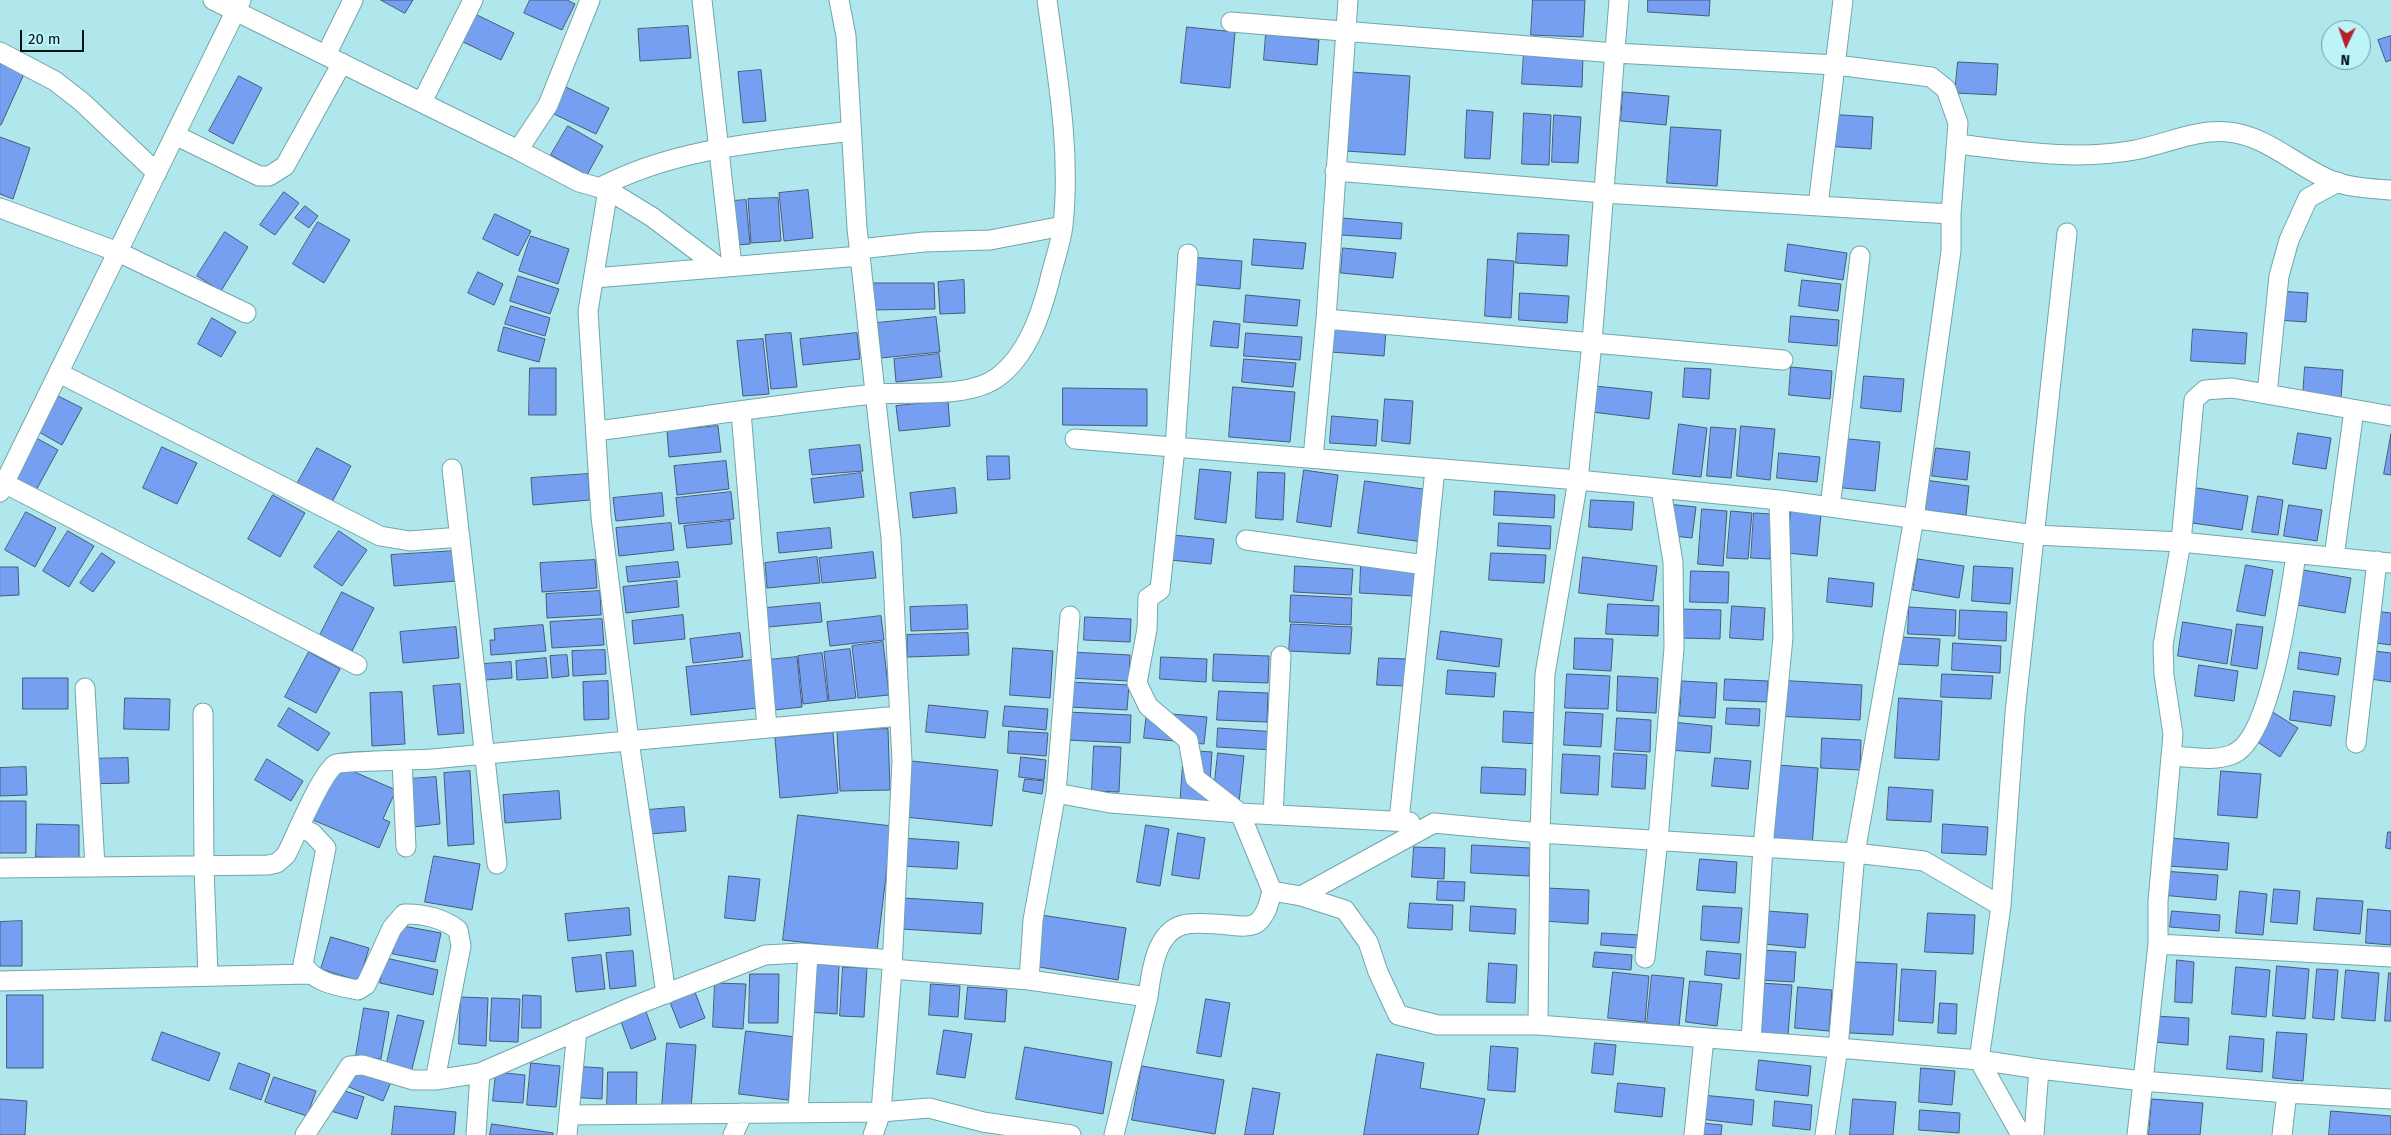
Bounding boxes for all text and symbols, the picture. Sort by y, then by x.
scale bar [22,20,86,52]
north arrow [2321,20,2371,70]
text: 20 m [28,30,61,48]
text: N [2340,51,2350,68]

